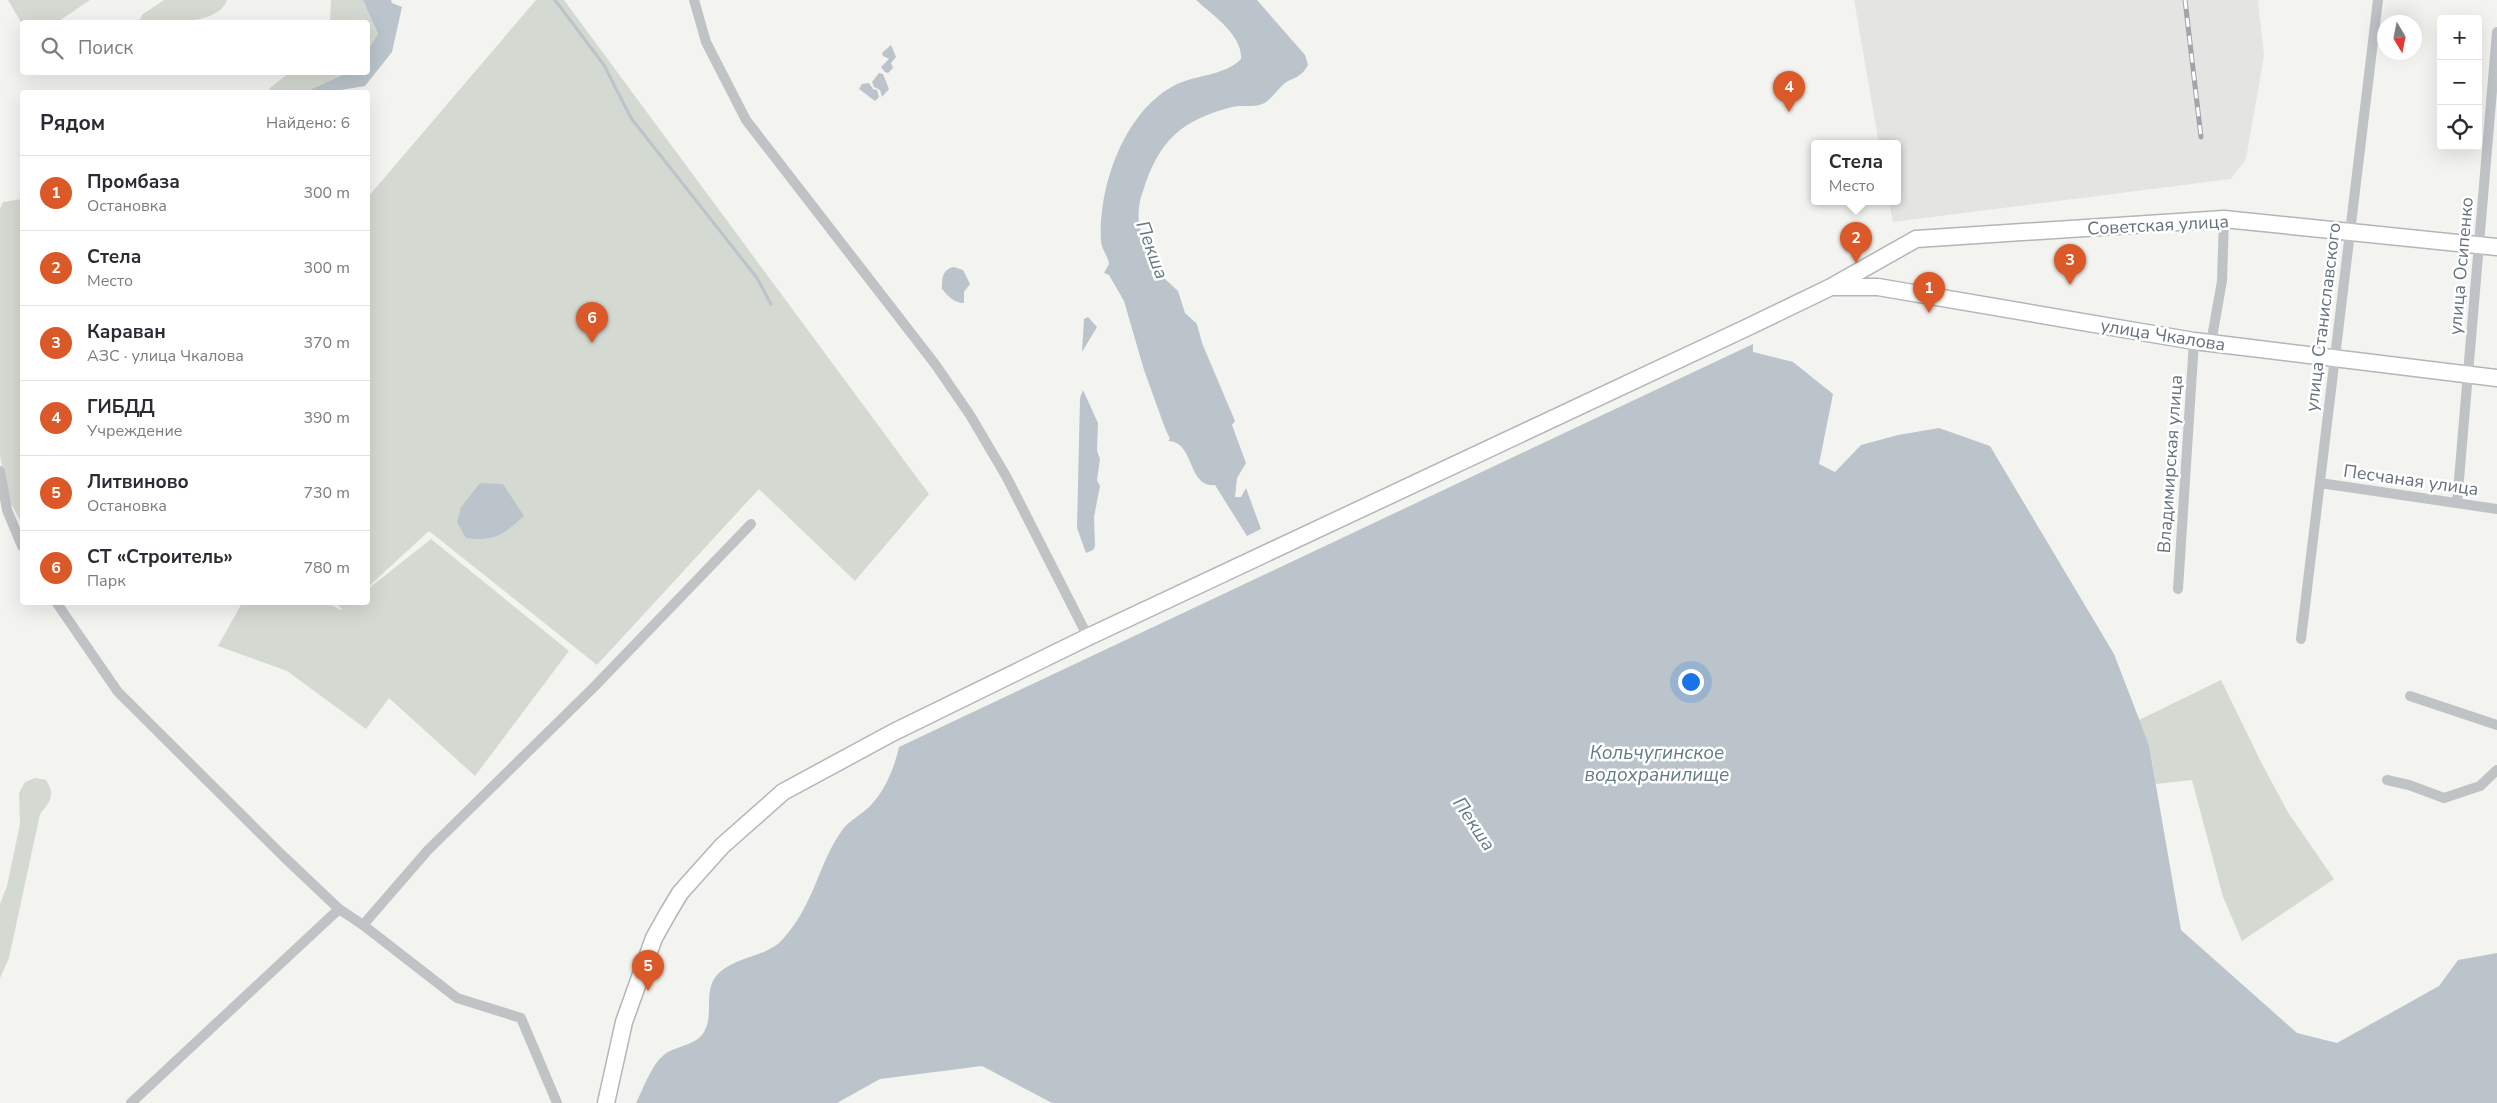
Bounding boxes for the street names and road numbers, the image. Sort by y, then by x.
street label: улица Осипенко [2443,196,2479,336]
street label: Советская улица [2087,209,2229,241]
street label: улица Станиславского [2299,221,2347,413]
street label: улица Чкалова [2099,313,2227,357]
street label: Владимирская улица [2152,374,2188,554]
street label: Песчаная улица [2342,459,2480,501]

